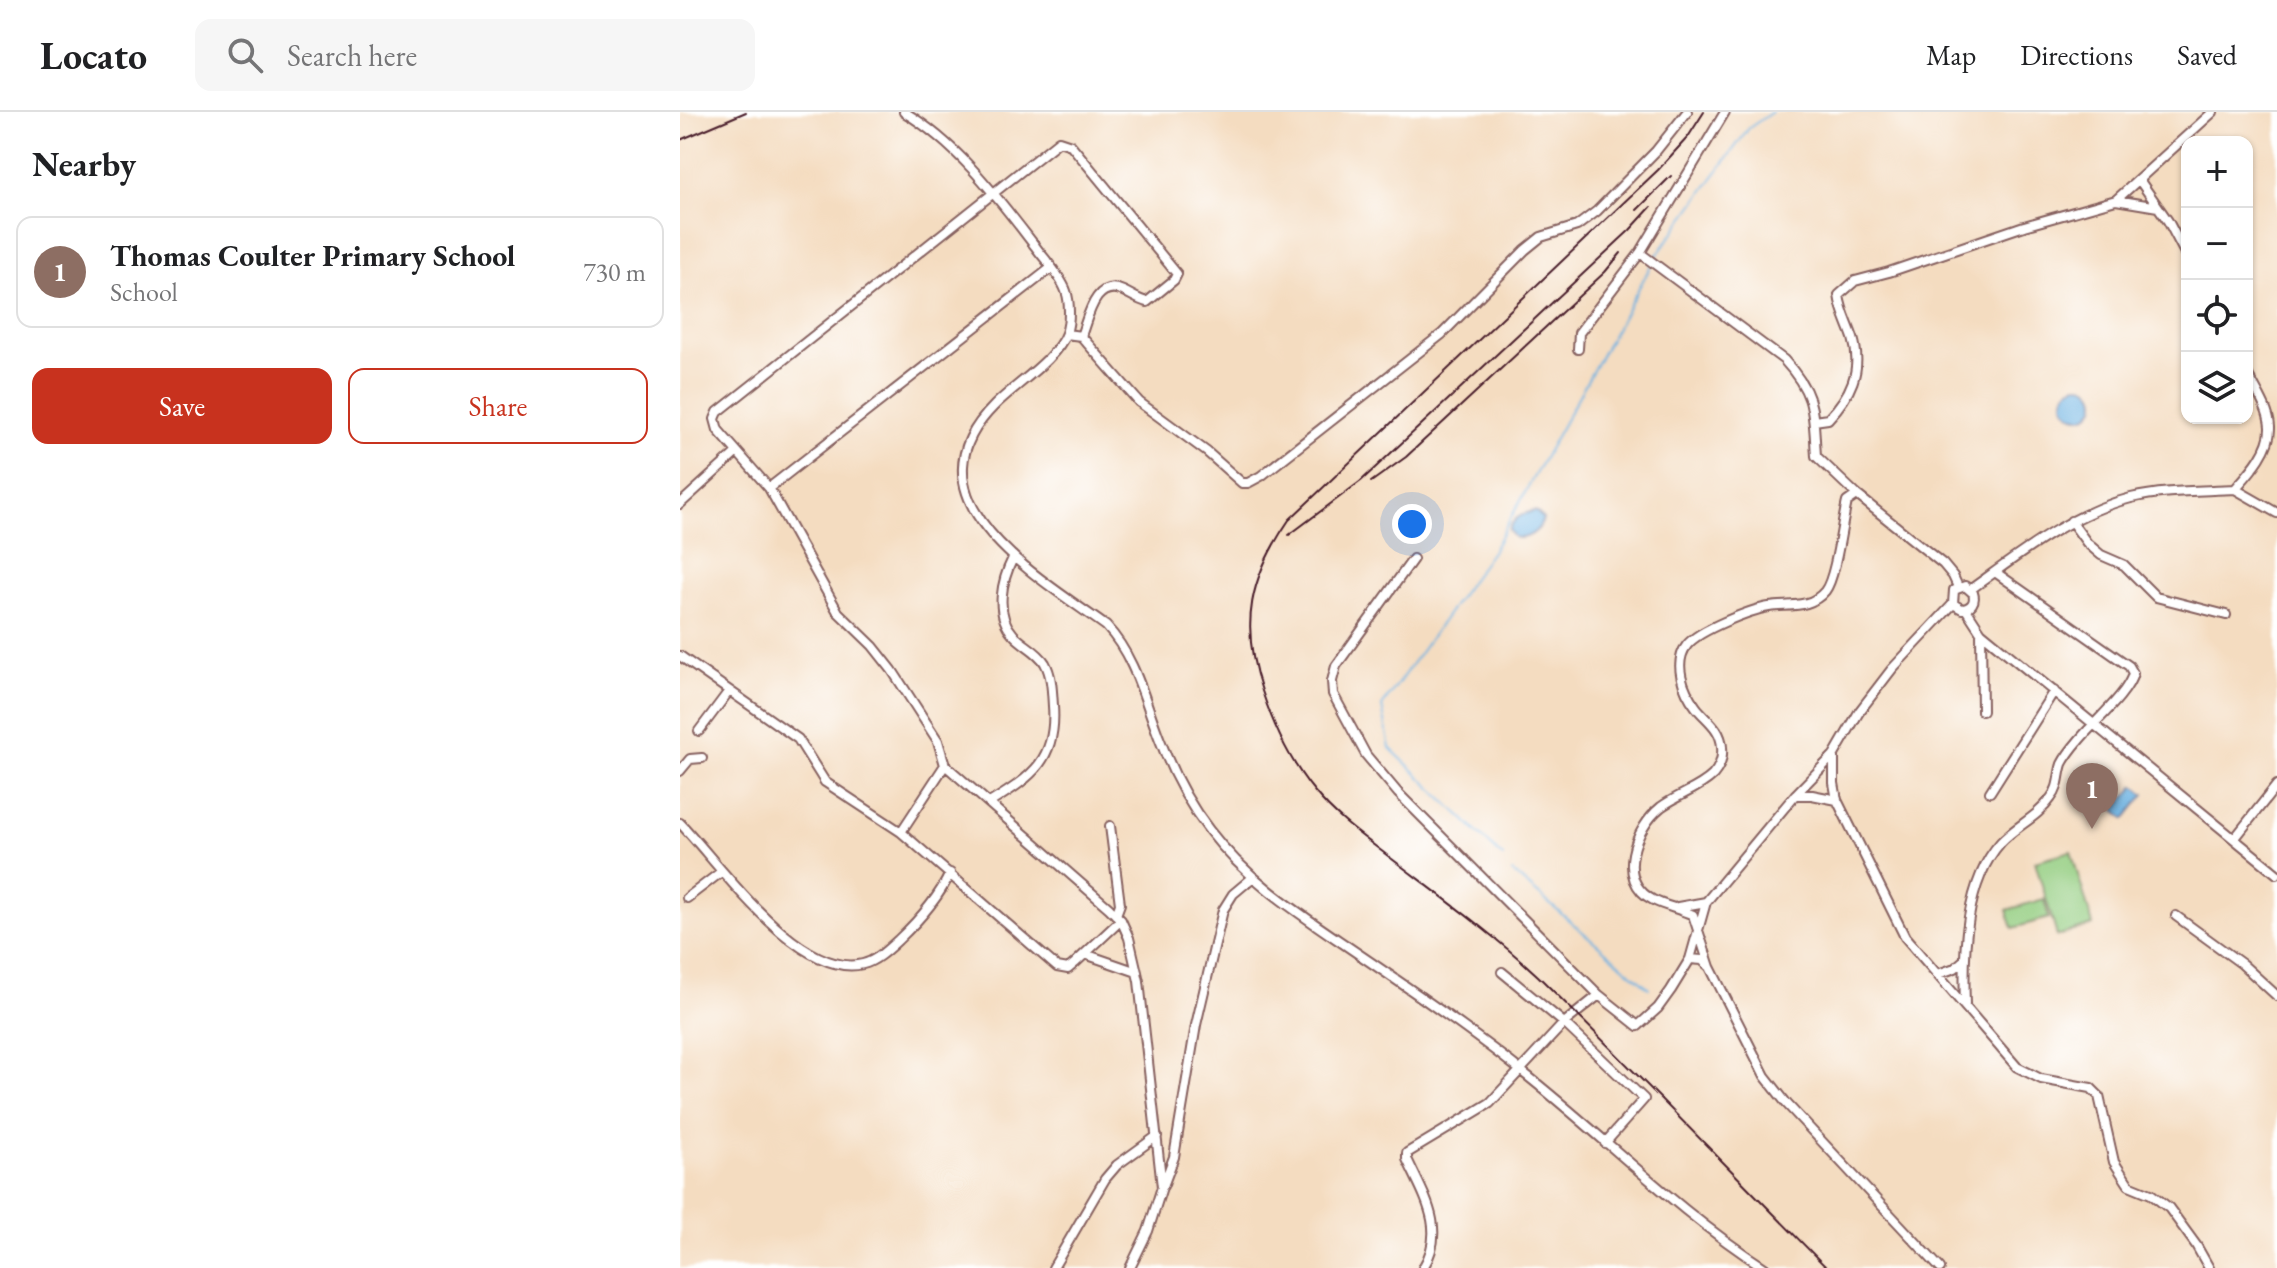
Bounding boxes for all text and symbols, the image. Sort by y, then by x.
search box [195,19,755,91]
text: Locato [40,31,147,80]
icon: search [223,33,267,77]
text: Search here [287,36,417,75]
text: Map [1926,37,1976,73]
text: Directions [2020,37,2133,73]
text: Saved [2177,37,2237,73]
map controls [2181,136,2253,424]
button: + [2181,136,2253,208]
text: Nearby [32,142,136,186]
button: − [2181,208,2253,280]
text: Thomas Coulter Primary School [110,236,515,275]
text: 1 [53,255,67,289]
text: 730 m [583,255,646,289]
text: School [110,275,178,309]
button: locate [2181,280,2253,352]
button: layers [2181,352,2253,424]
button: Save [32,368,332,444]
button: Share [348,368,648,444]
your location [1392,504,1432,544]
pin: 1 [2066,763,2118,829]

